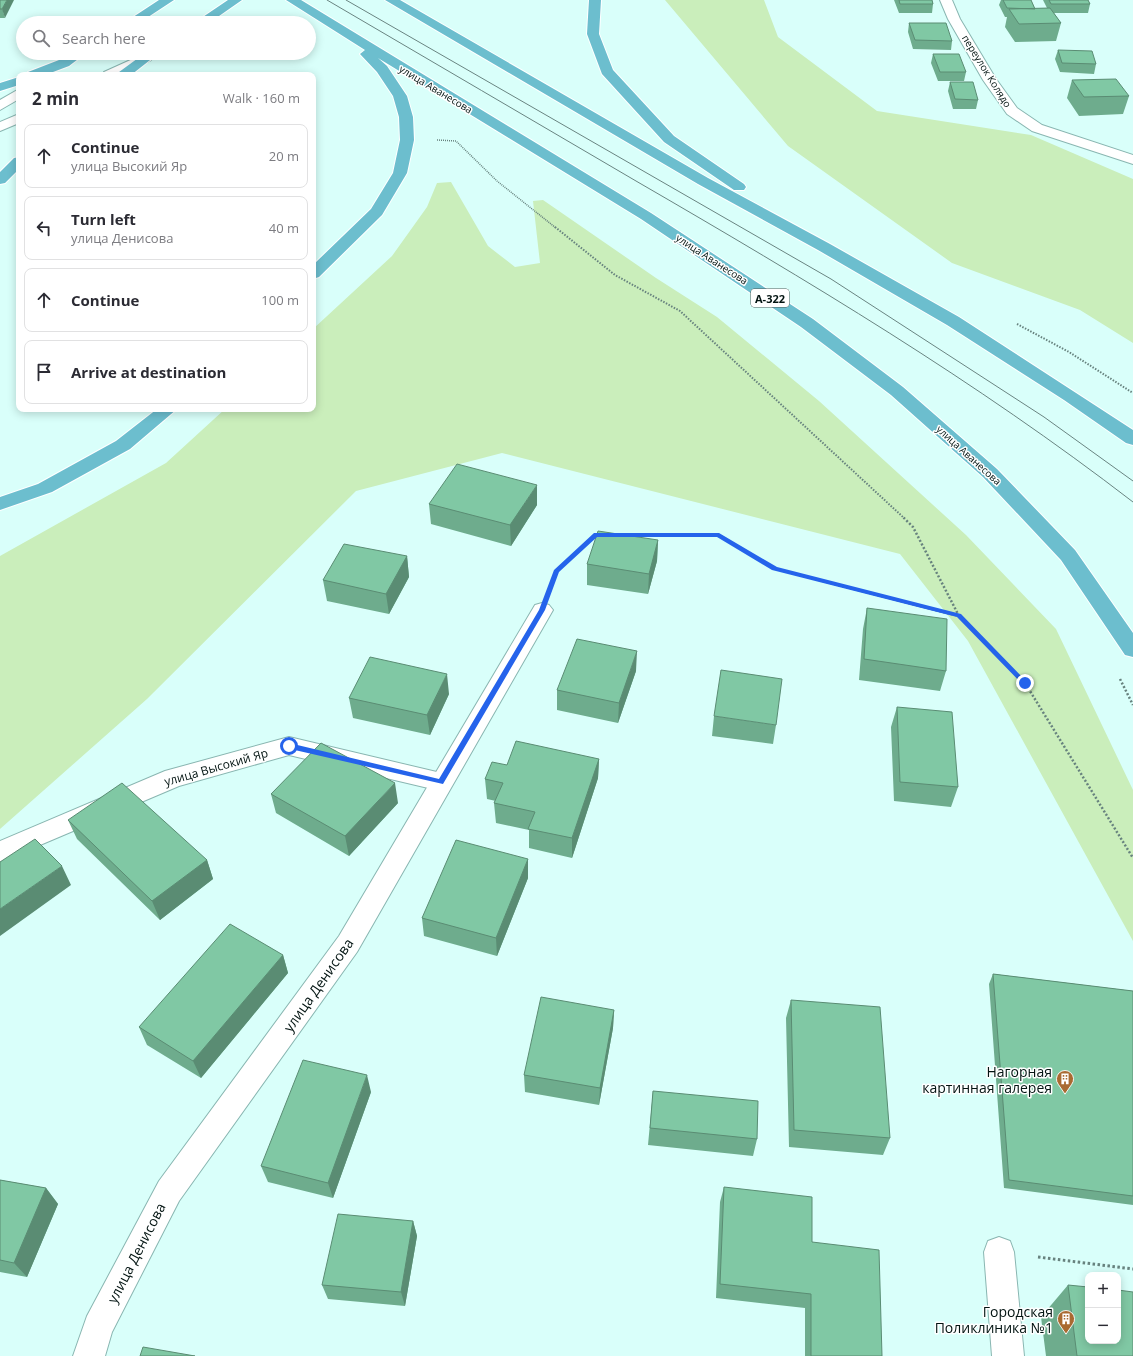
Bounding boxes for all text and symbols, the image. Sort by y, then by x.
search box [16,16,316,60]
icon: search [30,27,52,49]
text: Search here [62,28,146,48]
street label: переулок Колядо [959,32,1015,110]
street label: улица Аванесова [397,62,475,116]
text: 2 min [32,87,79,110]
text: Walk · 160 m [223,89,300,107]
text: Continue [71,137,139,157]
icon: ahead [33,145,55,167]
text: 20 m [269,147,299,165]
text: улица Высокий Яр [71,157,187,175]
text: Turn left [71,209,136,229]
icon: left [33,217,55,239]
text: 40 m [269,219,299,237]
text: улица Денисова [71,229,173,247]
street label: улица Аванесова [673,230,751,288]
icon: ahead [33,289,55,311]
road number: А-322 [751,289,789,307]
text: Continue [71,290,139,310]
text: 100 m [261,291,299,309]
icon: arrive [33,361,55,383]
text: Arrive at destination [71,362,226,382]
street label: улица Аванесова [933,422,1005,488]
route end [1016,674,1034,692]
route start [280,737,298,755]
street label: улица Высокий Яр [162,744,270,790]
street label: улица Денисова [279,934,357,1036]
place label: Нагорная картинная галерея [922,1062,1052,1097]
building icon: Нагорная картинная галерея [1055,1069,1075,1094]
street label: улица Денисова [103,1200,169,1306]
map controls [1085,1272,1121,1344]
button: + [1085,1272,1121,1308]
place label: Городская Поликлиника №1 [935,1302,1053,1337]
button: − [1085,1308,1121,1344]
building icon: Городская Поликлиника №1 [1056,1309,1076,1334]

